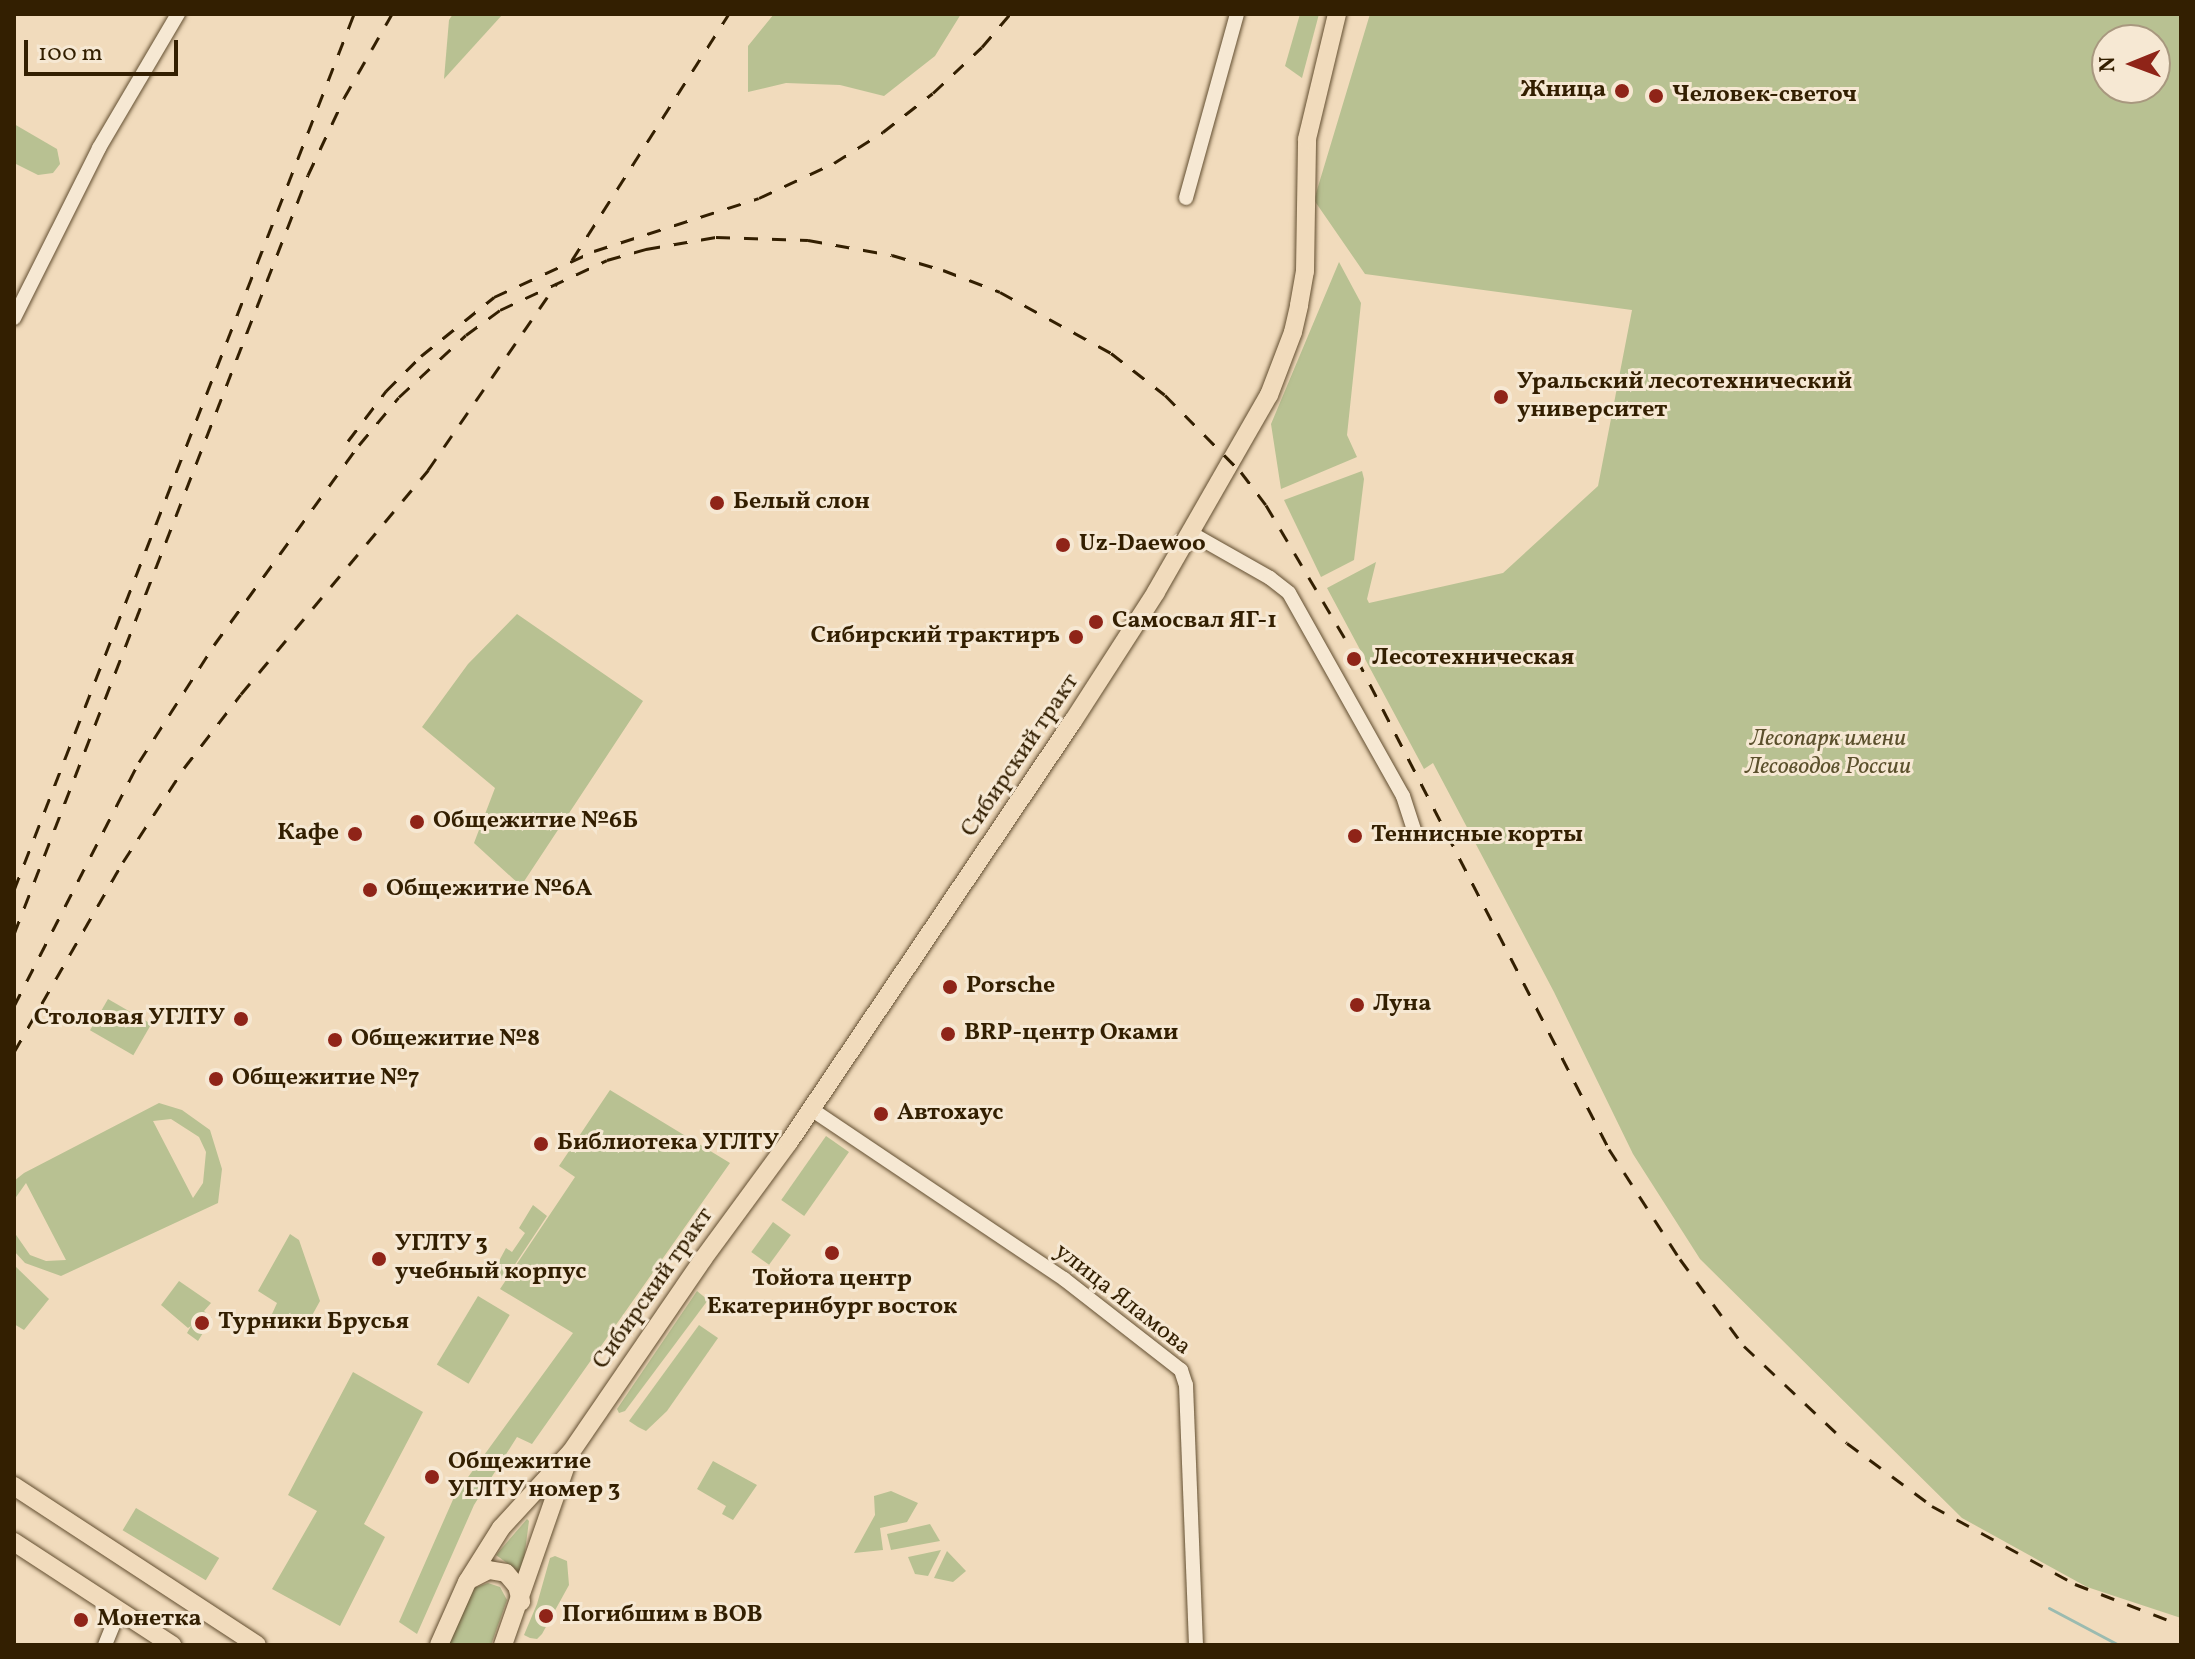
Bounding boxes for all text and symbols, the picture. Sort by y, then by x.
scale bar [28,24,182,74]
north arrow [2091,24,2171,104]
text: 100 m [38,37,103,71]
text: N [2093,56,2124,73]
place label: Жница [1520,77,1606,105]
marker: Жница [1613,82,1631,100]
place label: Человек-светоч [1672,82,1857,110]
marker: Человек-светоч [1647,87,1665,105]
place label: Уральский лесотехнический университет [1517,369,1852,425]
marker: Уральский лесотехнический университет [1492,388,1510,406]
place label: Белый слон [733,489,870,517]
marker: Белый слон [708,494,726,512]
place label: Uz-Daewoo [1079,531,1206,559]
marker: Uz-Daewoo [1054,536,1072,554]
place label: Самосвал ЯГ-1 [1112,608,1277,636]
marker: Самосвал ЯГ-1 [1087,613,1105,631]
place label: Сибирский трактиръ [810,623,1060,651]
marker: Сибирский трактиръ [1067,628,1085,646]
place label: Лесотехническая [1372,645,1574,673]
marker: Лесотехническая [1343,648,1365,670]
street label: Сибирский тракт [956,669,1086,843]
park label: Лесопарк имени Лесоводов России [1745,726,1911,782]
place label: Общежитие №6Б [433,808,638,836]
marker: Общежитие №6Б [408,813,426,831]
place label: Кафе [277,820,339,848]
place label: Теннисные корты [1371,822,1583,850]
marker: Кафе [346,825,364,843]
marker: Теннисные корты [1346,827,1364,845]
place label: Общежитие №6А [386,876,592,904]
marker: Общежитие №6А [361,881,379,899]
place label: Porsche [966,973,1055,1001]
marker: Porsche [941,978,959,996]
place label: Луна [1373,991,1431,1019]
marker: Луна [1348,996,1366,1014]
place label: Столовая УГЛТУ [34,1005,225,1033]
marker: Столовая УГЛТУ [232,1010,250,1028]
place label: BRP-центр Оками [964,1020,1178,1048]
marker: BRP-центр Оками [939,1025,957,1043]
place label: Общежитие №8 [351,1026,540,1054]
marker: Общежитие №8 [326,1031,344,1049]
place label: Общежитие №7 [232,1065,420,1093]
marker: Общежитие №7 [207,1070,225,1088]
place label: Автохаус [897,1100,1004,1128]
marker: Автохаус [872,1105,890,1123]
place label: Библиотека УГЛТУ [557,1130,779,1158]
marker: Библиотека УГЛТУ [532,1135,550,1153]
street label: Сибирский тракт [587,1202,721,1376]
place label: УГЛТУ 3 учебный корпус [395,1231,586,1287]
street label: улица Яламова [1048,1238,1196,1362]
marker: Тойота центр Екатеринбург восток [823,1244,841,1262]
marker: УГЛТУ 3 учебный корпус [370,1250,388,1268]
place label: Тойота центр Екатеринбург восток [706,1266,958,1322]
place label: Турники Брусья [218,1309,409,1337]
marker: Турники Брусья [193,1314,211,1332]
place label: Общежитие УГЛТУ номер 3 [448,1449,621,1505]
marker: Общежитие УГЛТУ номер 3 [423,1468,441,1486]
place label: Погибшим в ВОВ [562,1602,763,1630]
place label: Монетка [97,1606,202,1634]
marker: Погибшим в ВОВ [537,1607,555,1625]
marker: Монетка [72,1611,90,1629]

